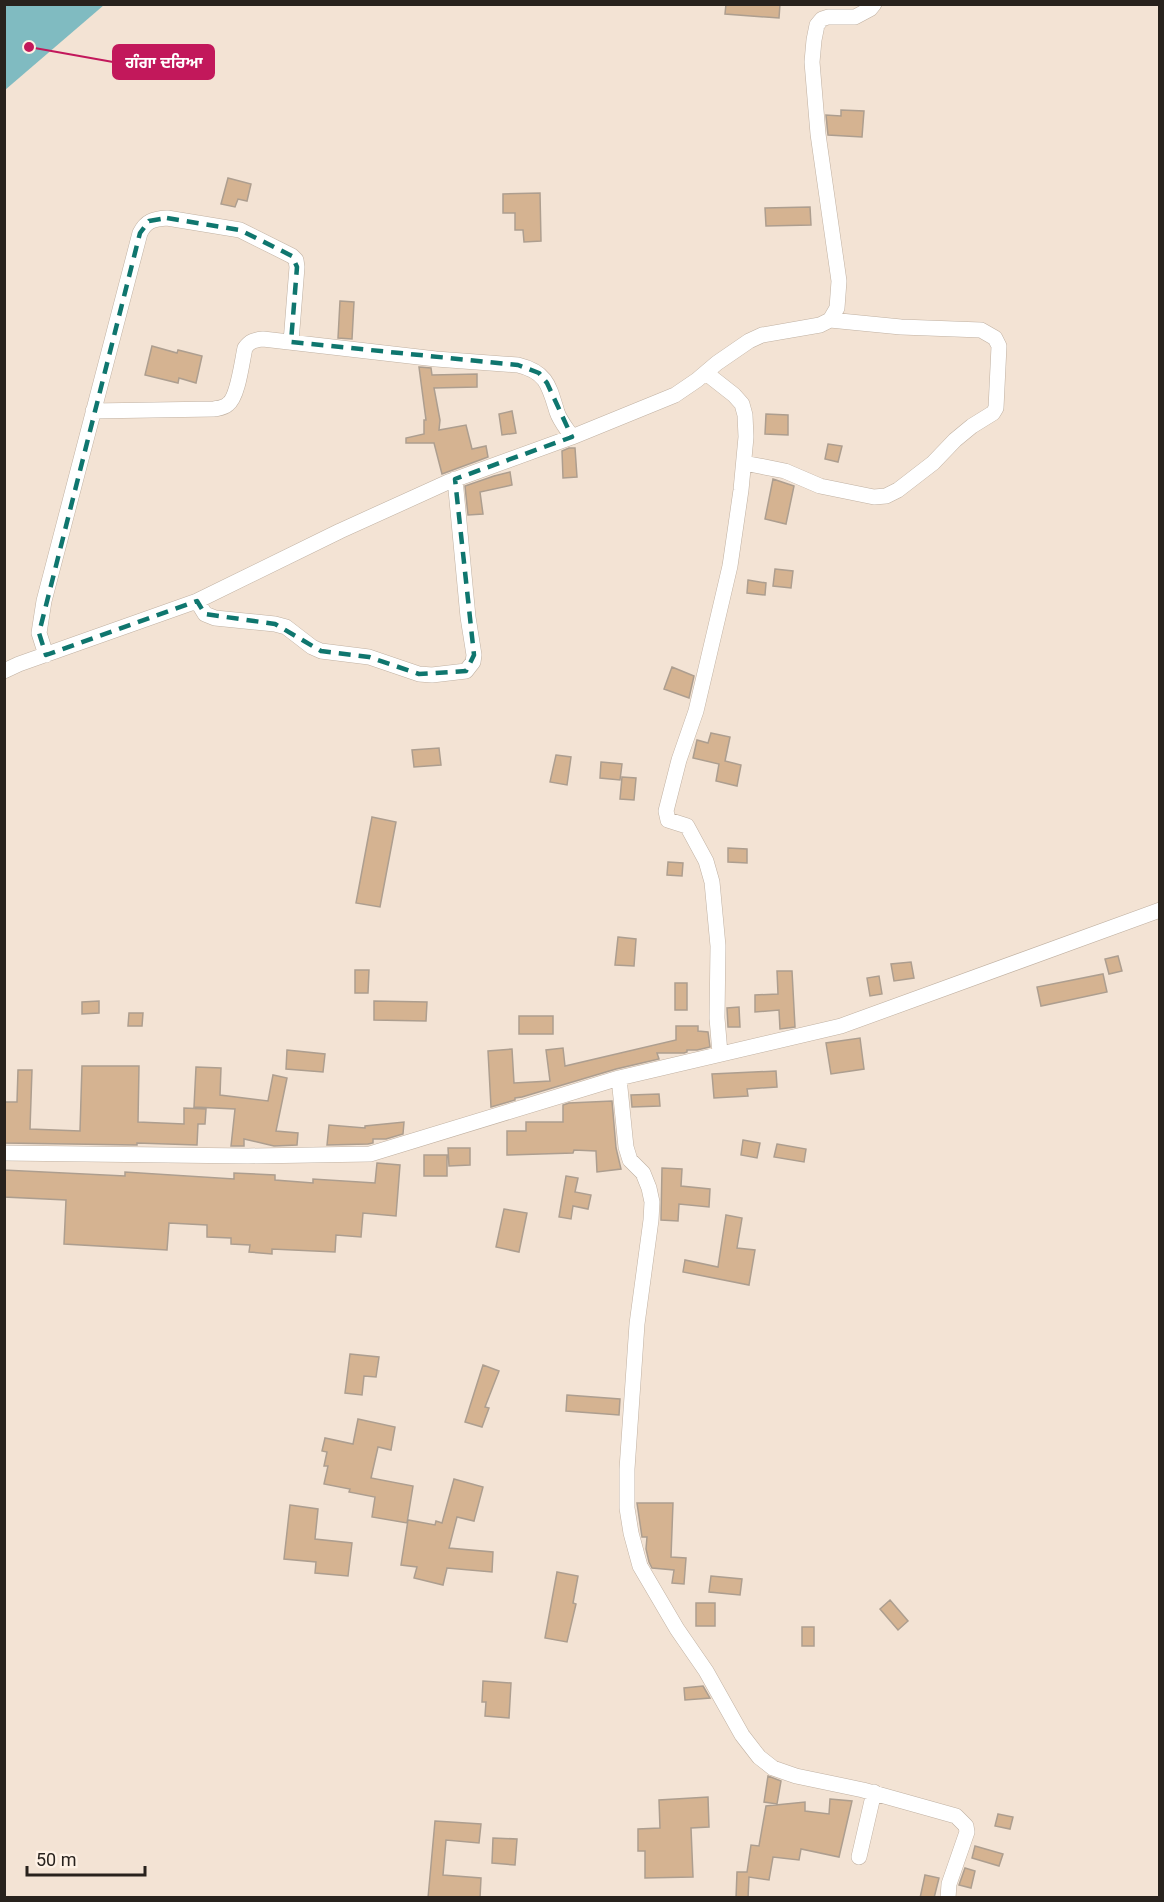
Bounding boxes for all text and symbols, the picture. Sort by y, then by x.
callout: ਗੰਗਾ ਦਰਿਆ [113,45,214,79]
text: ਗੰਗਾ ਦਰਿਆ [124,53,203,72]
scale bar [27,1839,146,1877]
text: 50 m [36,1849,76,1870]

